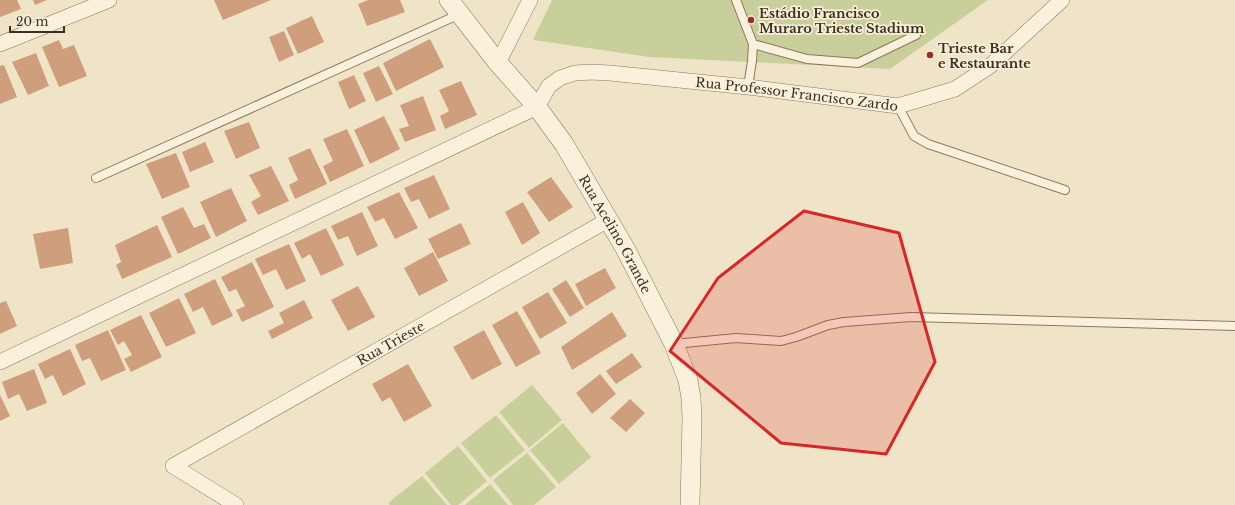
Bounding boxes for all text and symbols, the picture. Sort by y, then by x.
place label: Estádio Francisco Muraro Trieste Stadium [759,5,925,37]
scale bar [10,8,64,34]
text: 20 m [16,14,48,29]
marker: Estádio Francisco Muraro Trieste Stadium [746,15,756,25]
place label: Trieste Bar e Restaurante [938,40,1031,72]
marker: Trieste Bar e Restaurante [925,50,935,60]
street label: Rua Professor Francisco Zardo [695,74,899,115]
street label: Rua Acelino Grande [575,172,655,296]
street label: Rua Trieste [354,317,428,369]

